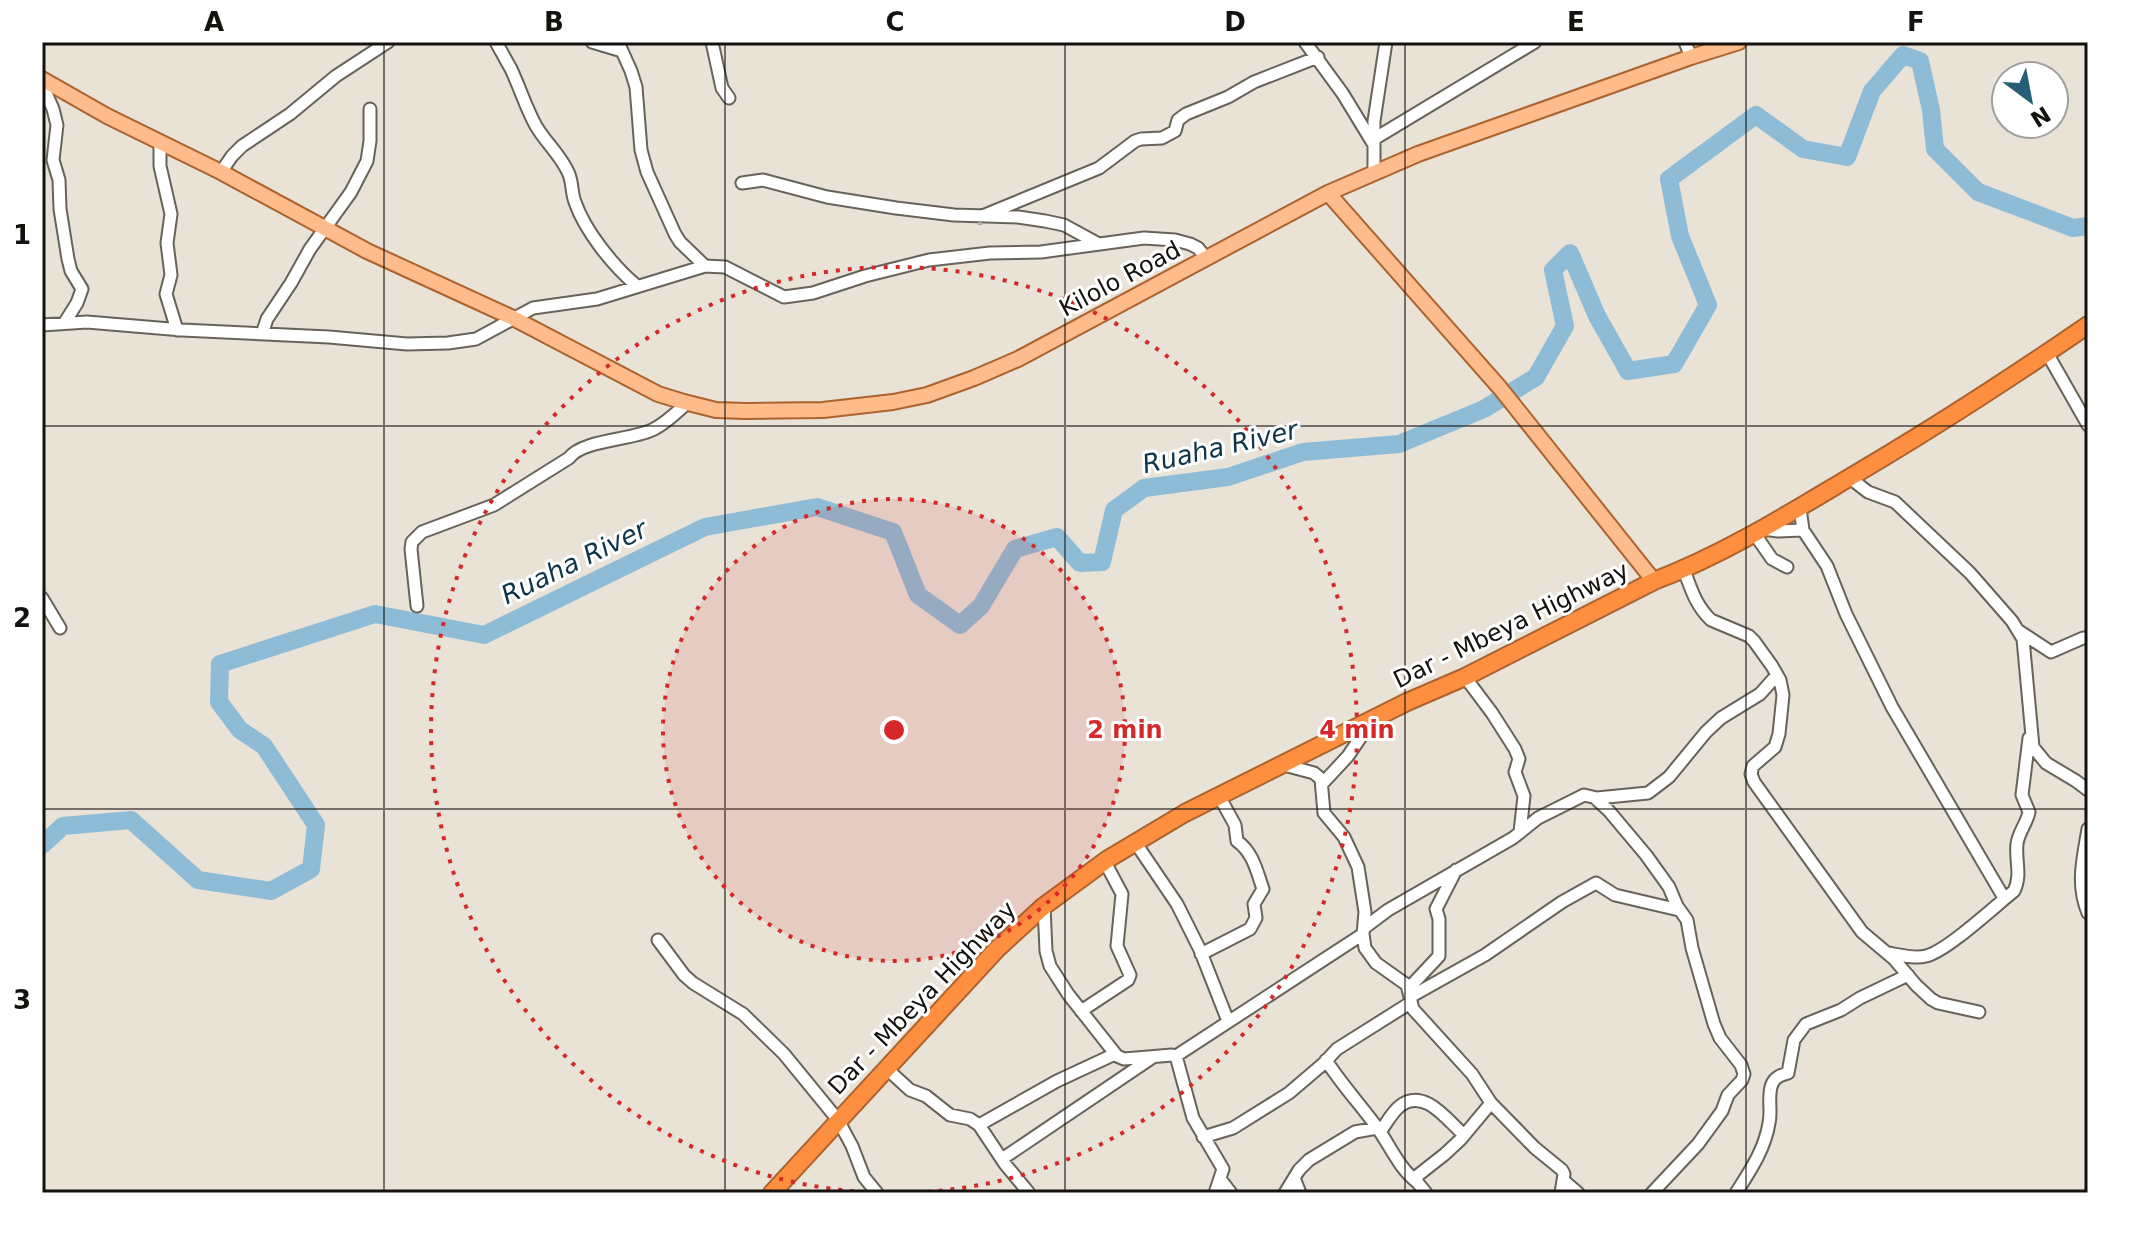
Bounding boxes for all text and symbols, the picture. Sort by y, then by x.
text: A [204,7,224,37]
text: B [544,7,564,37]
text: C [885,7,905,37]
text: D [1224,7,1246,37]
text: E [1567,7,1585,37]
text: F [1907,7,1925,37]
north arrow [1990,60,2070,140]
text: N [2026,101,2055,132]
text: 1 [13,220,31,250]
street label: Kilolo Road [1055,235,1185,323]
water label: Ruaha River [1139,414,1303,479]
water label: Ruaha River [496,513,654,610]
street label: Dar - Mbeya Highway [1389,556,1633,694]
text: 2 [13,603,31,633]
centre of rings [880,716,908,744]
text: 2 min [1087,716,1163,744]
text: 4 min [1319,716,1395,744]
street label: Dar - Mbeya Highway [822,896,1022,1100]
text: 3 [13,985,31,1015]

